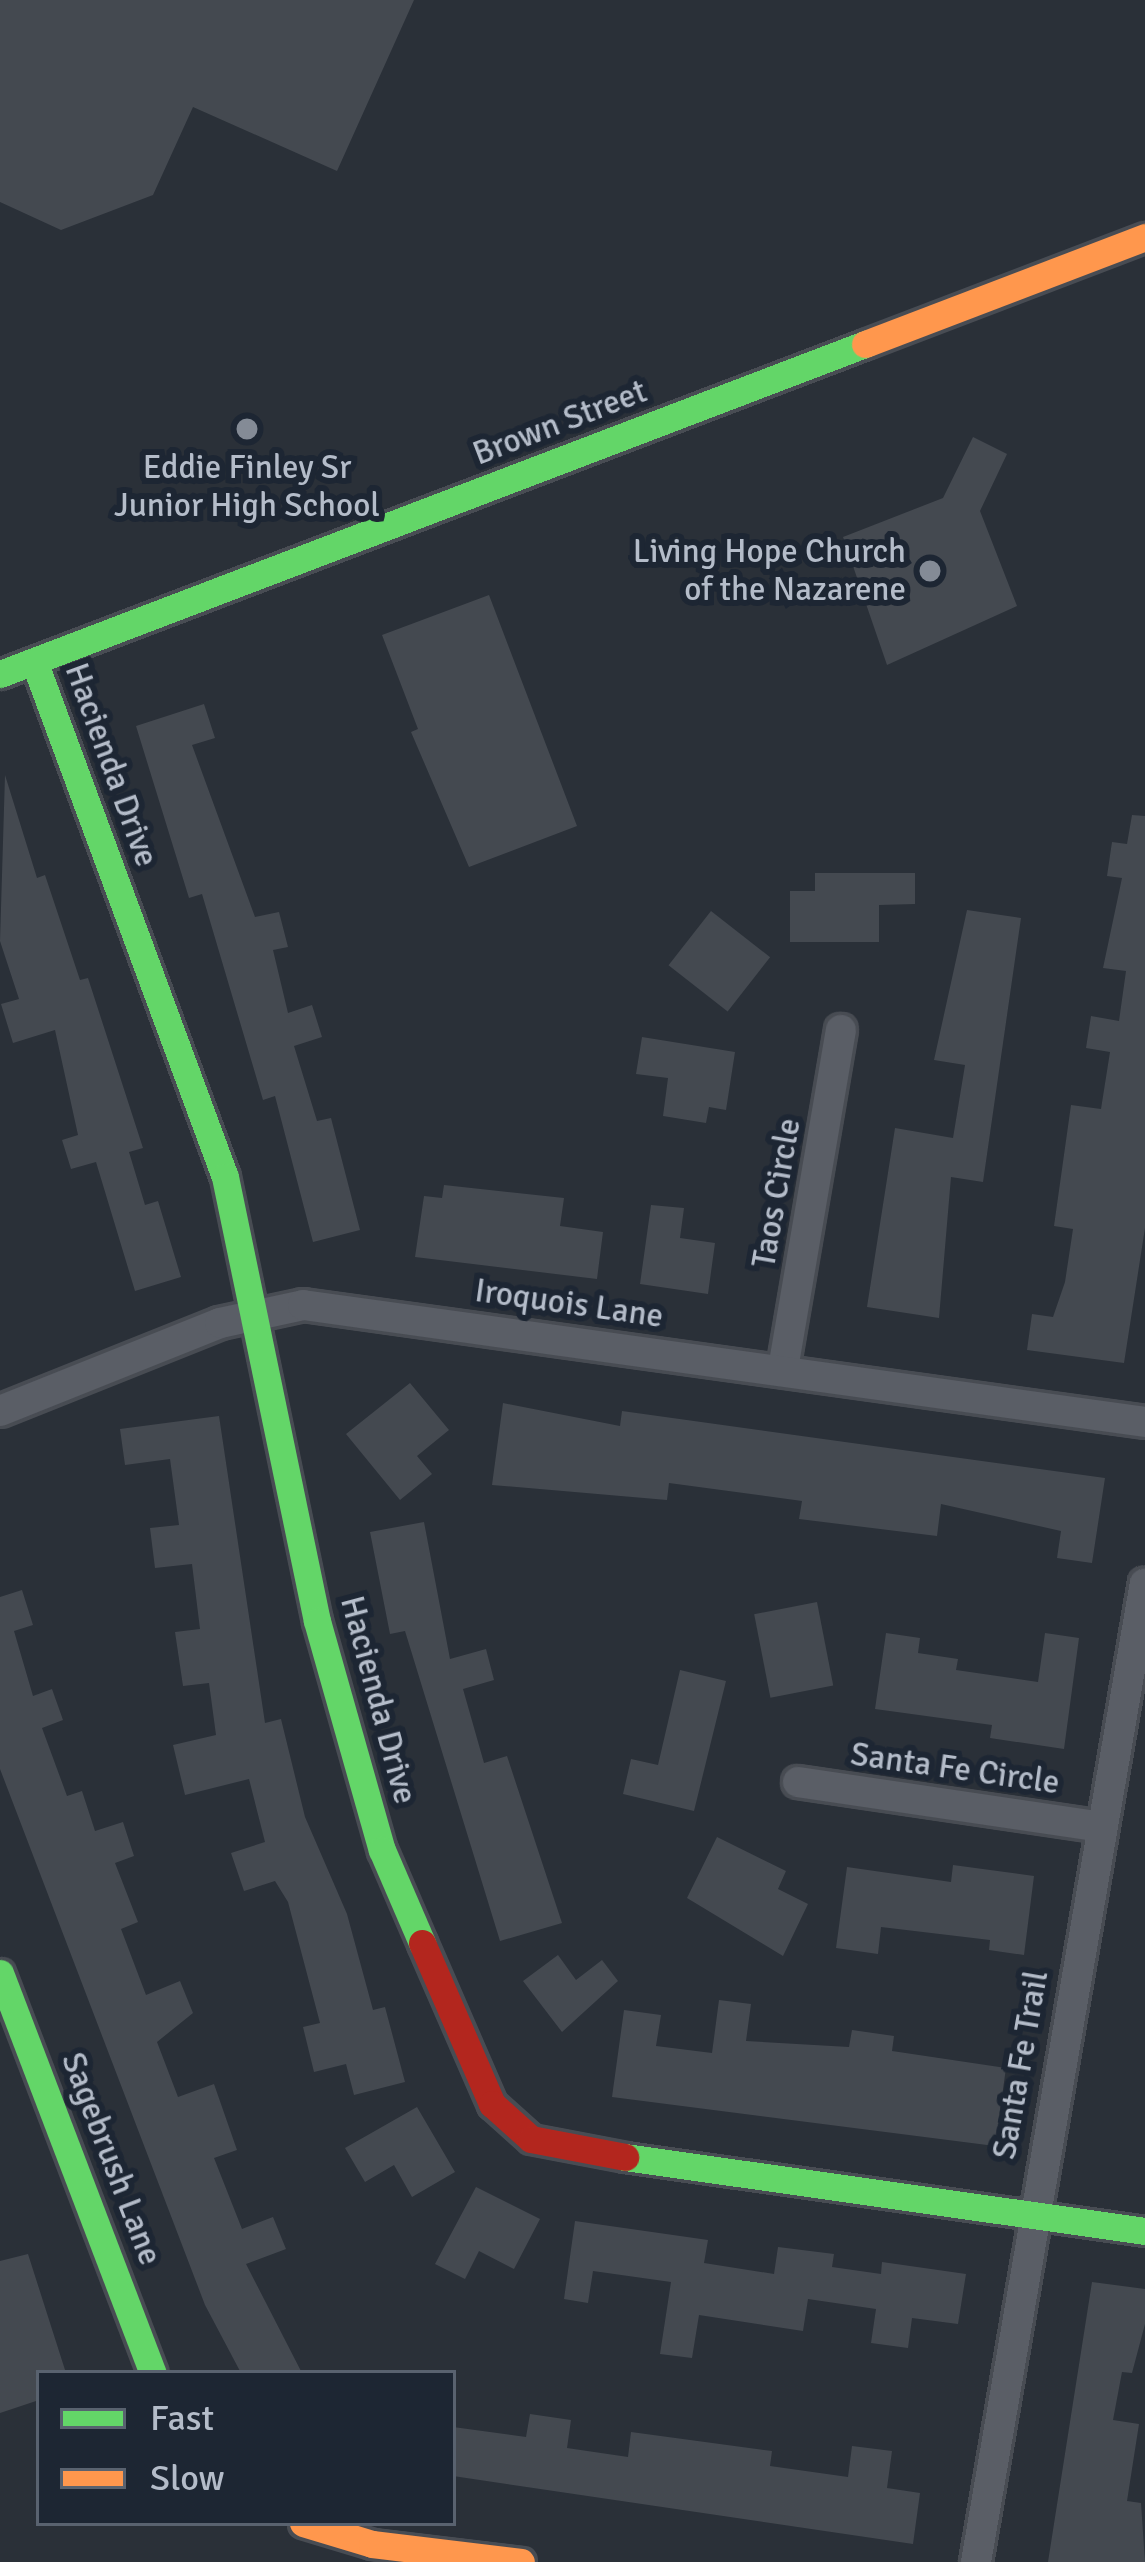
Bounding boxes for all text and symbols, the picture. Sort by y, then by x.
street label: Brown Street [468,372,652,474]
marker: Eddie Finley Sr Junior High School [234,416,260,442]
place label: Eddie Finley Sr Junior High School [114,448,380,526]
place label: Living Hope Church of the Nazarene [633,532,906,610]
marker: Living Hope Church of the Nazarene [917,558,943,584]
street label: Hacienda Drive [56,658,166,872]
street label: Taos Circle [744,1115,810,1271]
street label: Iroquois Lane [472,1271,666,1337]
street label: Hacienda Drive [331,1592,425,1808]
street label: Santa Fe Circle [848,1735,1062,1803]
street label: Santa Fe Trail [985,1968,1057,2162]
street label: Sagebrush Lane [52,2047,170,2271]
legend [36,2370,456,2526]
text: Fast [150,2396,214,2441]
text: Slow [150,2456,225,2501]

